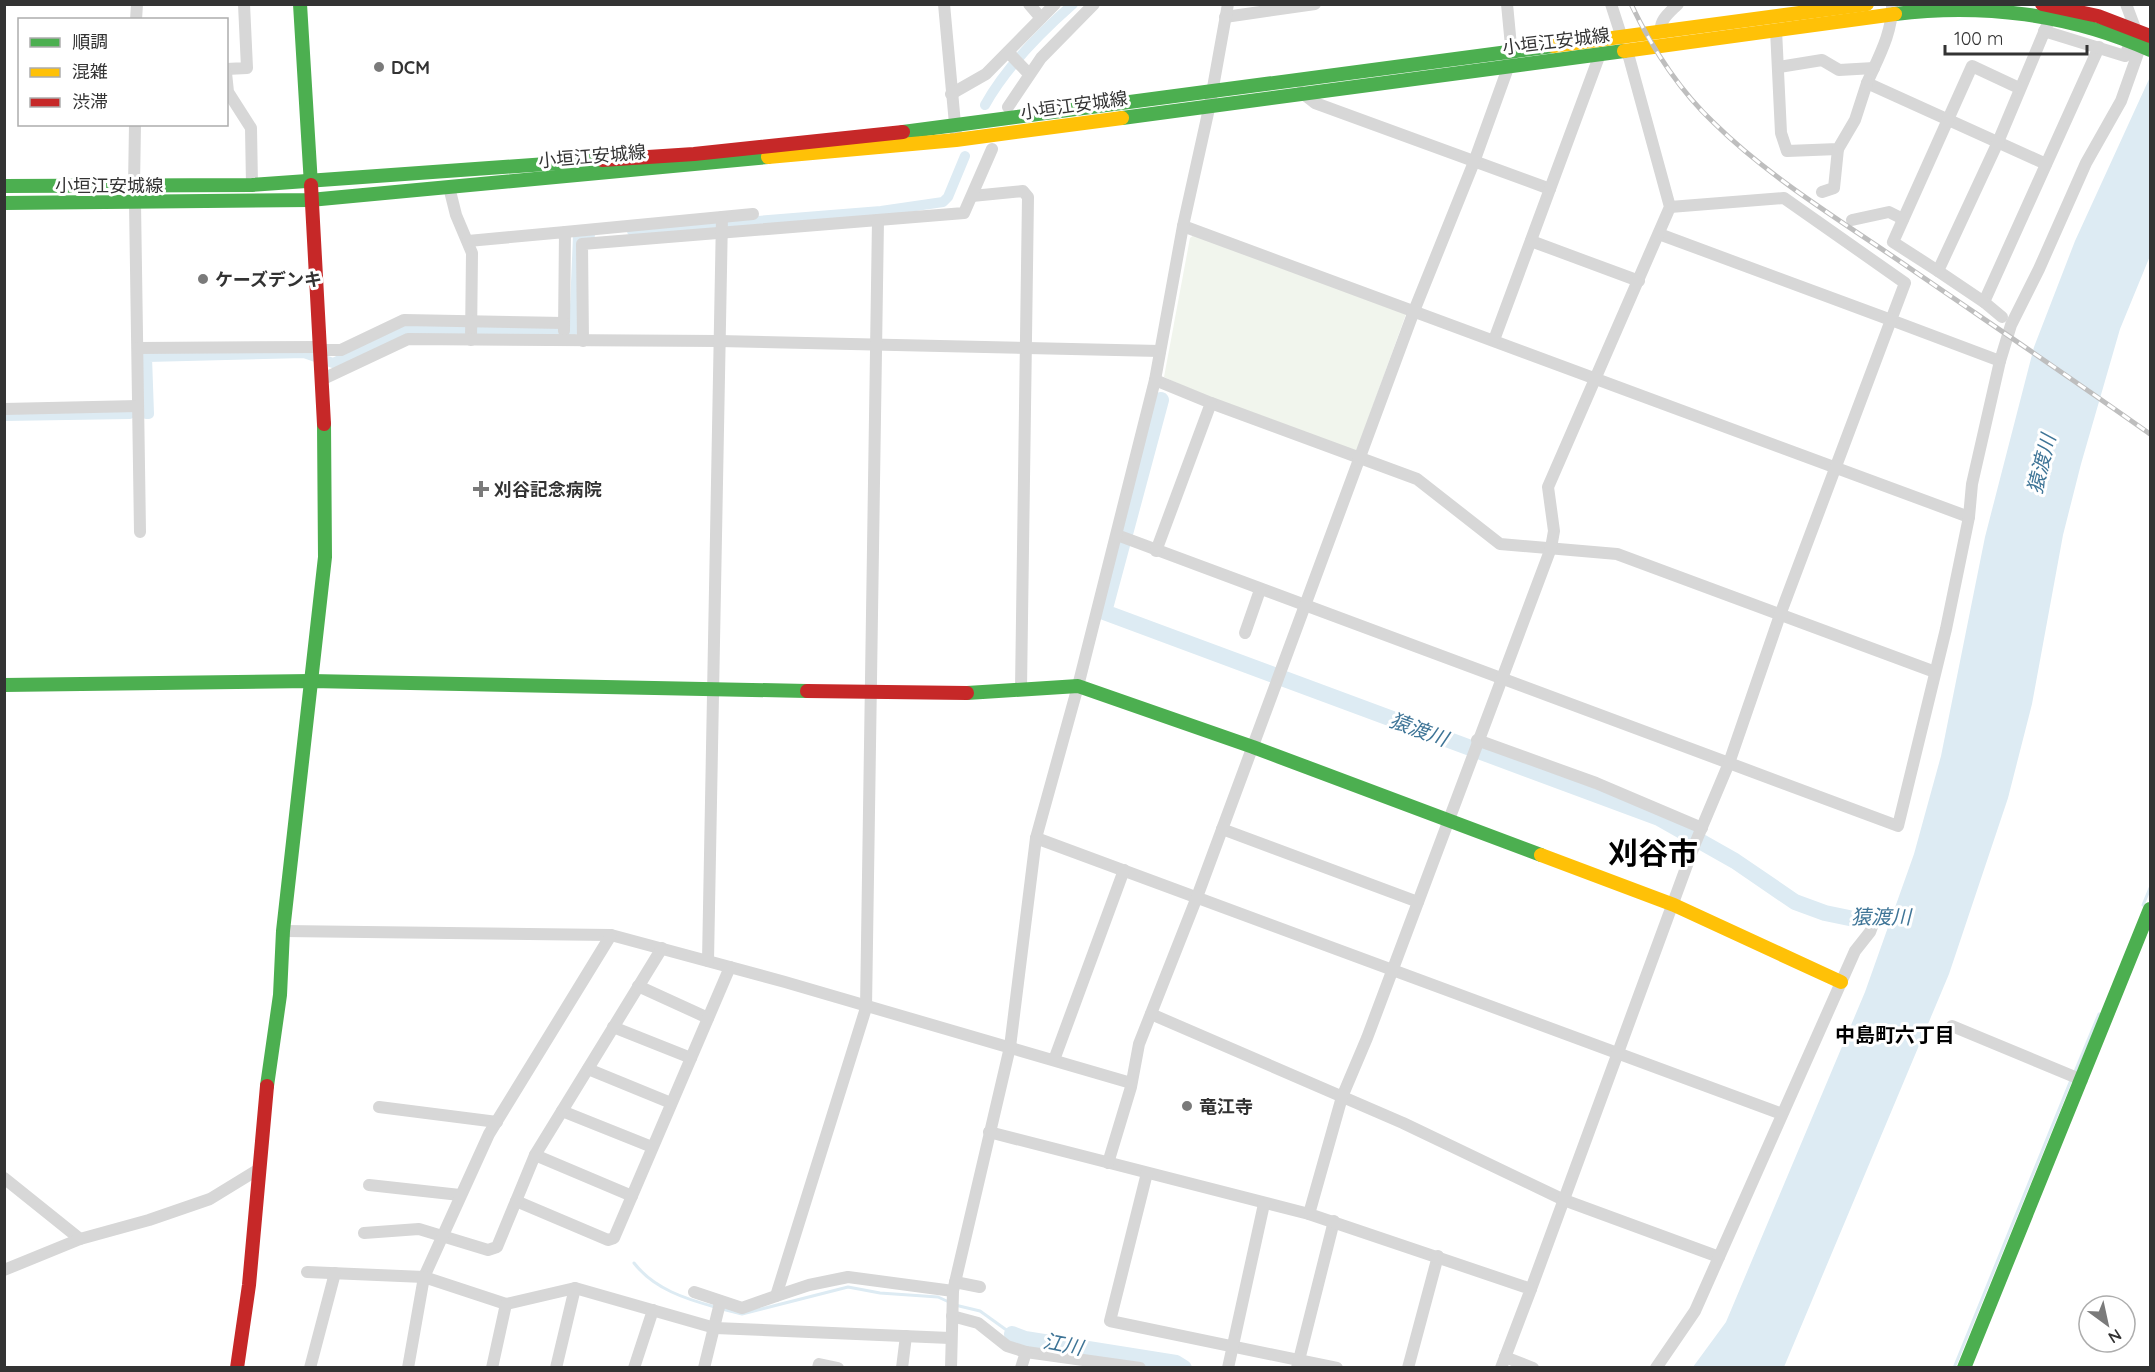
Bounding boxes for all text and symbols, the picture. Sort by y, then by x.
legend [18,18,228,126]
scale bar [1945,18,2088,56]
street label: 小垣江安城線 [1501,23,1611,59]
text: 100 m [1954,27,2003,50]
text: 順調 [72,30,108,53]
place label: DCM [391,56,430,79]
text: 混雑 [72,60,108,83]
marker: DCM [372,60,386,74]
street label: 小垣江安城線 [1019,86,1129,124]
text: 渋滞 [72,90,108,113]
street label: 小垣江安城線 [537,140,647,172]
street label: 小垣江安城線 [55,174,163,197]
place label: ケーズデンキ [215,268,322,291]
marker: ケーズデンキ [196,272,210,286]
water label: 猿渡川 [2022,430,2061,496]
place label: 刈谷記念病院 [494,478,602,501]
marker: 刈谷記念病院 [472,480,490,498]
water label: 猿渡川 [1387,707,1453,752]
district label: 刈谷市 [1608,834,1698,872]
water label: 猿渡川 [1851,904,1913,929]
district label: 中島町六丁目 [1835,1022,1955,1047]
place label: 竜江寺 [1199,1095,1253,1118]
marker: 竜江寺 [1180,1099,1194,1113]
north arrow [2077,1294,2137,1354]
text: N [2105,1325,2126,1348]
water label: 江川 [1041,1328,1087,1360]

